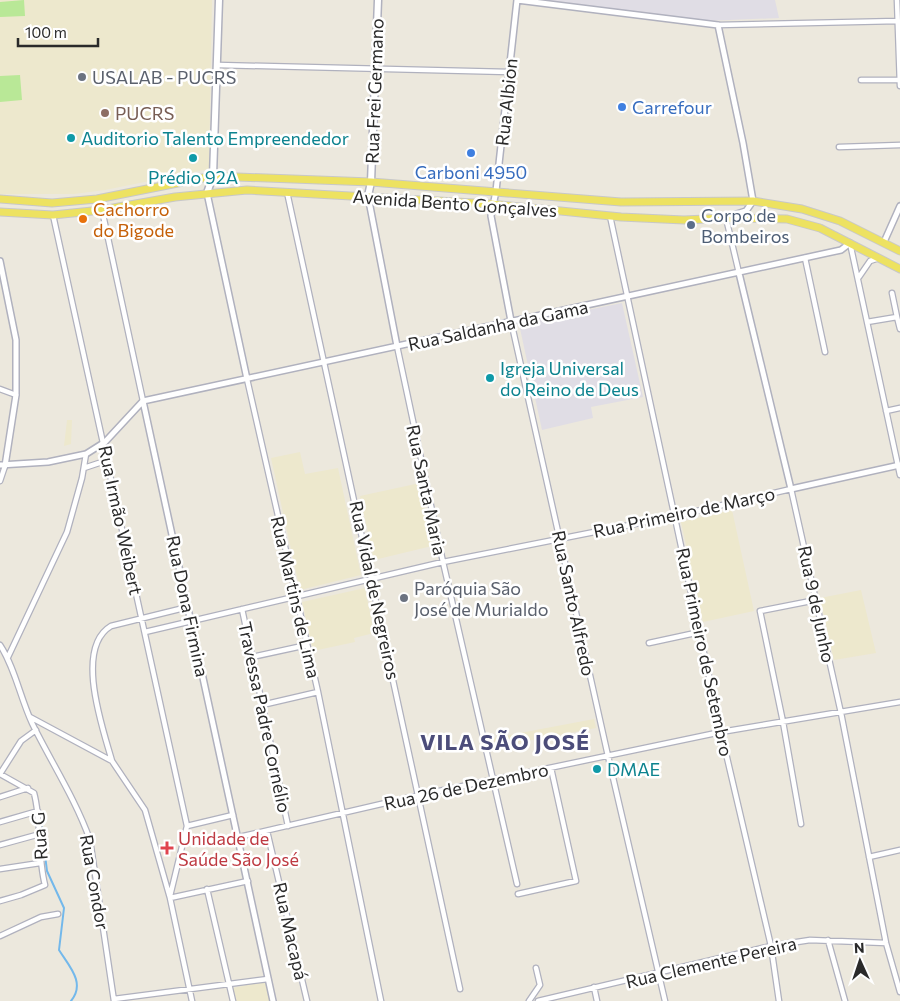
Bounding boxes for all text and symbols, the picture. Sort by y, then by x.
scale bar [18,15,98,47]
street label: Rua Frei Germano [360,18,388,164]
text: 100 m [25,23,67,41]
street label: Rua Albion [490,57,522,147]
place label: USALAB - PUCRS [92,66,236,88]
marker: USALAB - PUCRS [76,71,88,83]
place label: Carrefour [632,96,712,118]
marker: Carrefour [616,101,628,113]
place label: PUCRS [115,102,174,124]
marker: PUCRS [99,107,111,119]
place label: Auditorio Talento Empreendedor [81,127,349,149]
marker: Auditorio Talento Empreendedor [65,132,77,144]
marker: Carboni 4950 [465,147,477,159]
marker: Prédio 92A [187,152,199,164]
place label: Carboni 4950 [415,161,527,183]
place label: Prédio 92A [148,166,238,188]
street label: Avenida Bento Gonçalves [352,185,558,221]
place label: Cachorro do Bigode [93,198,174,241]
place label: Corpo de Bombeiros [701,204,790,247]
marker: Cachorro do Bigode [77,213,89,225]
marker: Corpo de Bombeiros [685,219,697,231]
street label: Rua Saldanha da Gama [406,295,590,355]
place label: Igreja Universal do Reino de Deus [500,357,639,400]
marker: Igreja Universal do Reino de Deus [484,372,496,384]
street label: Rua Santa Maria [402,423,452,557]
street label: Rua Irmão Weibert [94,443,148,597]
street label: Rua Primeiro de Março [591,482,777,542]
street label: Rua Vidal de Negreiros [345,498,405,682]
street label: Rua Martins de Lima [267,514,325,680]
street label: Rua Santo Alfredo [548,528,600,678]
street label: Rua Dona Firmina [162,533,214,679]
street label: Rua 9 de Junho [794,543,840,665]
street label: Rua Primeiro de Setembro [672,546,738,758]
place label: Paróquia São José de Murialdo [414,577,548,620]
marker: Paróquia São José de Murialdo [398,592,410,604]
street label: Travessa Padre Cornélio [234,619,296,815]
district label: VILA SÃO JOSÉ [420,728,590,755]
street label: Rua 26 de Dezembro [382,758,550,814]
place label: DMAE [607,758,660,780]
marker: DMAE [591,763,603,775]
street label: Rua G [26,811,52,861]
place label: Unidade de Saúde São José [178,827,299,870]
street label: Rua Condor [76,833,114,931]
marker: Unidade de Saúde São José [160,841,174,855]
street label: Rua Macapá [269,880,313,982]
street label: Rua Clemente Pereira [623,932,799,992]
north arrow [835,936,885,986]
text: N [854,939,865,956]

